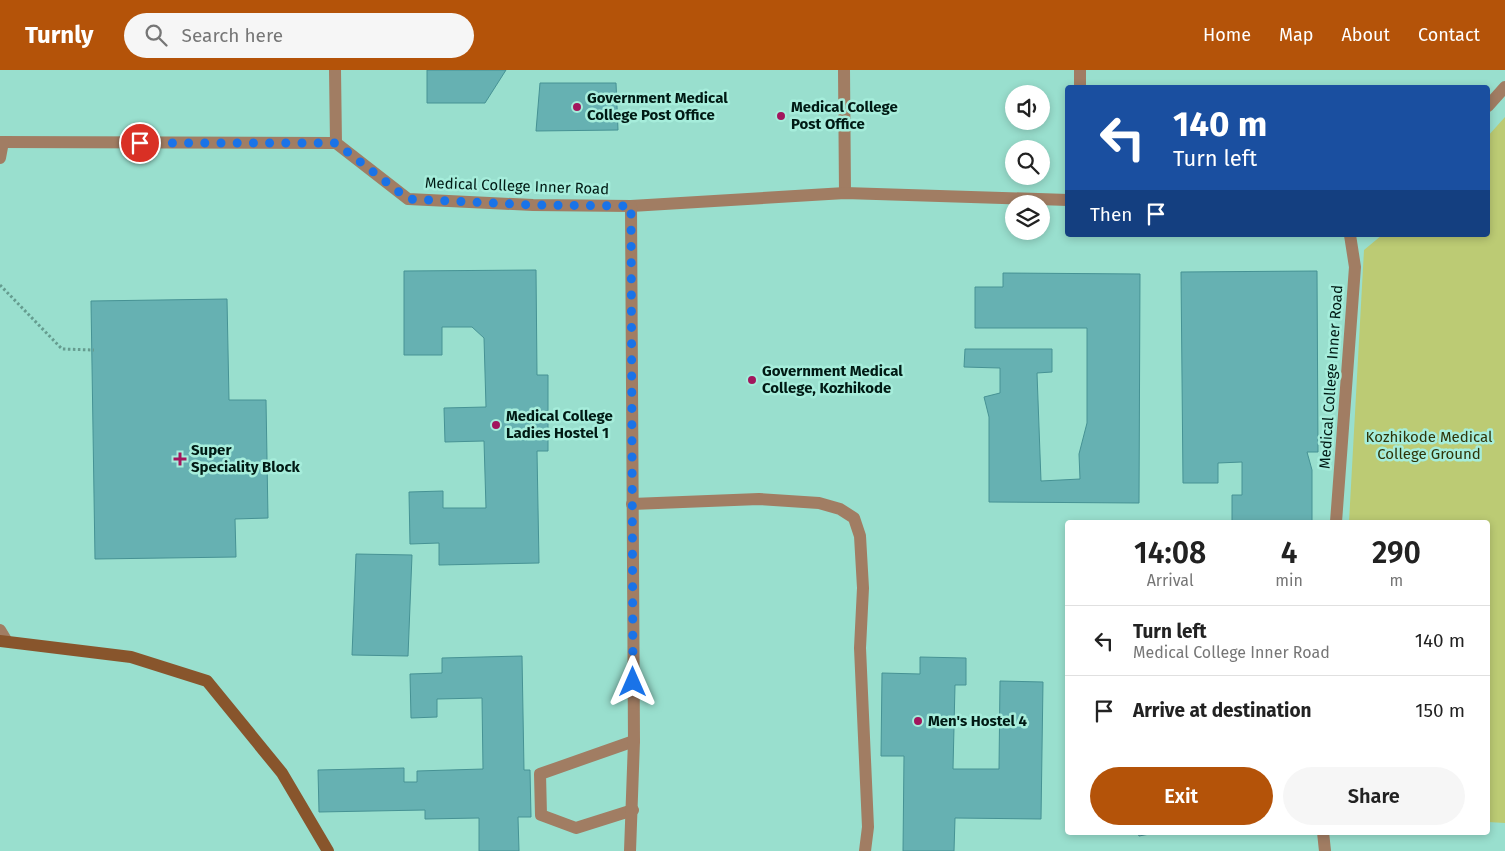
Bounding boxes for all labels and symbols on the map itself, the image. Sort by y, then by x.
place label: Government Medical College Post Office [587,89,728,124]
place label: Medical College Post Office [791,98,898,133]
marker: Government Medical College Post Office [571,101,583,113]
marker: Medical College Post Office [775,110,787,122]
pin [119,122,161,164]
street label: Medical College Inner Road [425,174,609,198]
street label: Medical College Inner Road [1316,284,1346,470]
place label: Government Medical College, Kozhikode [762,362,903,397]
marker: Government Medical College, Kozhikode [746,374,758,386]
place label: Medical College Ladies Hostel 1 [506,407,613,442]
marker: Medical College Ladies Hostel 1 [490,419,502,431]
park label: Kozhikode Medical College Ground [1366,428,1493,463]
place label: Super Speciality Block [191,441,301,476]
marker: Super Speciality Block [173,452,187,466]
position arrow [606,655,658,707]
place label: Men's Hostel 4 [928,712,1028,730]
marker: Men's Hostel 4 [912,715,924,727]

